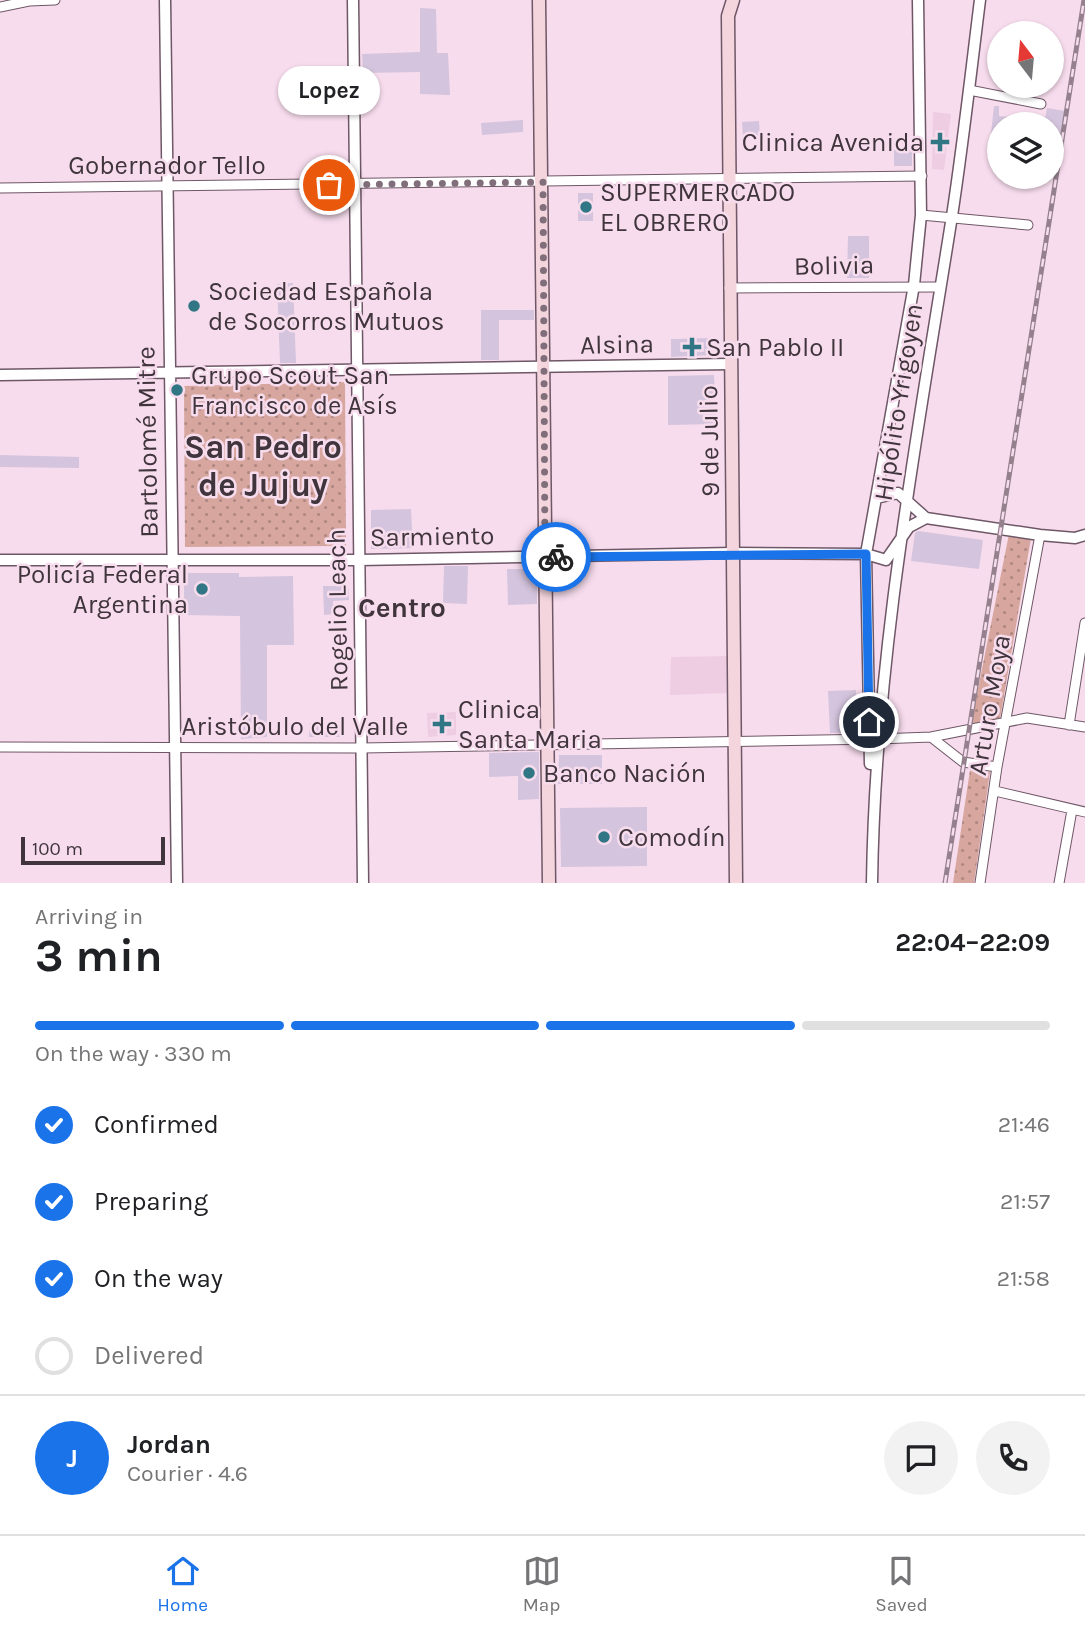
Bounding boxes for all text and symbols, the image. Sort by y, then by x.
north arrow [987,21,1064,98]
map controls [987,21,1064,189]
callout: Lopez [278,66,380,115]
text: Lopez [298,77,360,104]
button: layers [987,112,1064,189]
place label: Clinica Avenida [742,127,924,158]
marker: Clinica Avenida [930,132,950,152]
street label: Gobernador Tello [68,150,266,181]
pin [299,155,359,215]
icon: bag [310,166,348,204]
place label: SUPERMERCADO EL OBRERO [600,177,795,238]
marker: SUPERMERCADO EL OBRERO [578,199,594,215]
street label: Bolivia [793,249,875,282]
place label: Sociedad Española de Socorros Mutuos [208,276,444,337]
marker: Sociedad Española de Socorros Mutuos [186,298,202,314]
street label: Hipólito Yrigoyen [868,301,929,503]
street label: Alsina [580,328,654,361]
place label: San Pablo II [706,332,844,363]
marker: San Pablo II [684,339,700,355]
street label: Bartolomé Mitre [130,346,165,538]
place label: Grupo Scout San Francisco de Asís [191,360,398,421]
marker: Grupo Scout San Francisco de Asís [169,382,185,398]
street label: 9 de Julio [693,385,726,497]
district label: San Pedro de Jujuy [184,428,342,504]
street label: Sarmiento [369,520,495,553]
courier [521,522,591,592]
street label: Rogelio Leach [321,528,354,692]
icon: bike [537,538,575,576]
place label: Policía Federal Argentina [17,559,188,620]
marker: Policía Federal Argentina [194,581,210,597]
district label: Centro [358,591,446,624]
street label: Arturo Moya [962,632,1017,778]
pin [839,692,899,752]
place label: Clinica Santa Maria [458,694,602,755]
icon: home [850,703,888,741]
street label: Aristóbulo del Valle [182,711,408,742]
marker: Clinica Santa Maria [432,714,452,734]
place label: Banco Nación [543,758,706,789]
marker: Banco Nación [521,765,537,781]
place label: Comodín [618,822,726,853]
marker: Comodín [596,829,612,845]
scale bar [21,834,164,866]
text: 100 m [32,838,83,860]
text: Arriving in [35,903,143,930]
text: 22:04–22:09 [895,927,1050,958]
text: 3 min [35,929,163,983]
text: On the way · 330 m [35,1040,232,1067]
icon: check [35,1106,73,1144]
text: Confirmed [94,1109,219,1140]
text: 21:46 [998,1111,1050,1138]
icon: check [35,1183,73,1221]
text: Preparing [94,1186,208,1217]
text: 21:57 [1000,1188,1050,1215]
icon: check [35,1260,73,1298]
text: On the way [94,1263,223,1294]
text: 21:58 [997,1265,1050,1292]
text: Delivered [94,1340,204,1371]
button: chat [884,1421,958,1495]
button: phone [976,1421,1050,1495]
text: Jordan [127,1429,211,1460]
text: J [66,1443,78,1474]
text: Courier · 4.6 [127,1460,248,1487]
tab: Home [157,1552,208,1616]
tab: Map [523,1552,561,1616]
tab: Saved [875,1552,928,1616]

